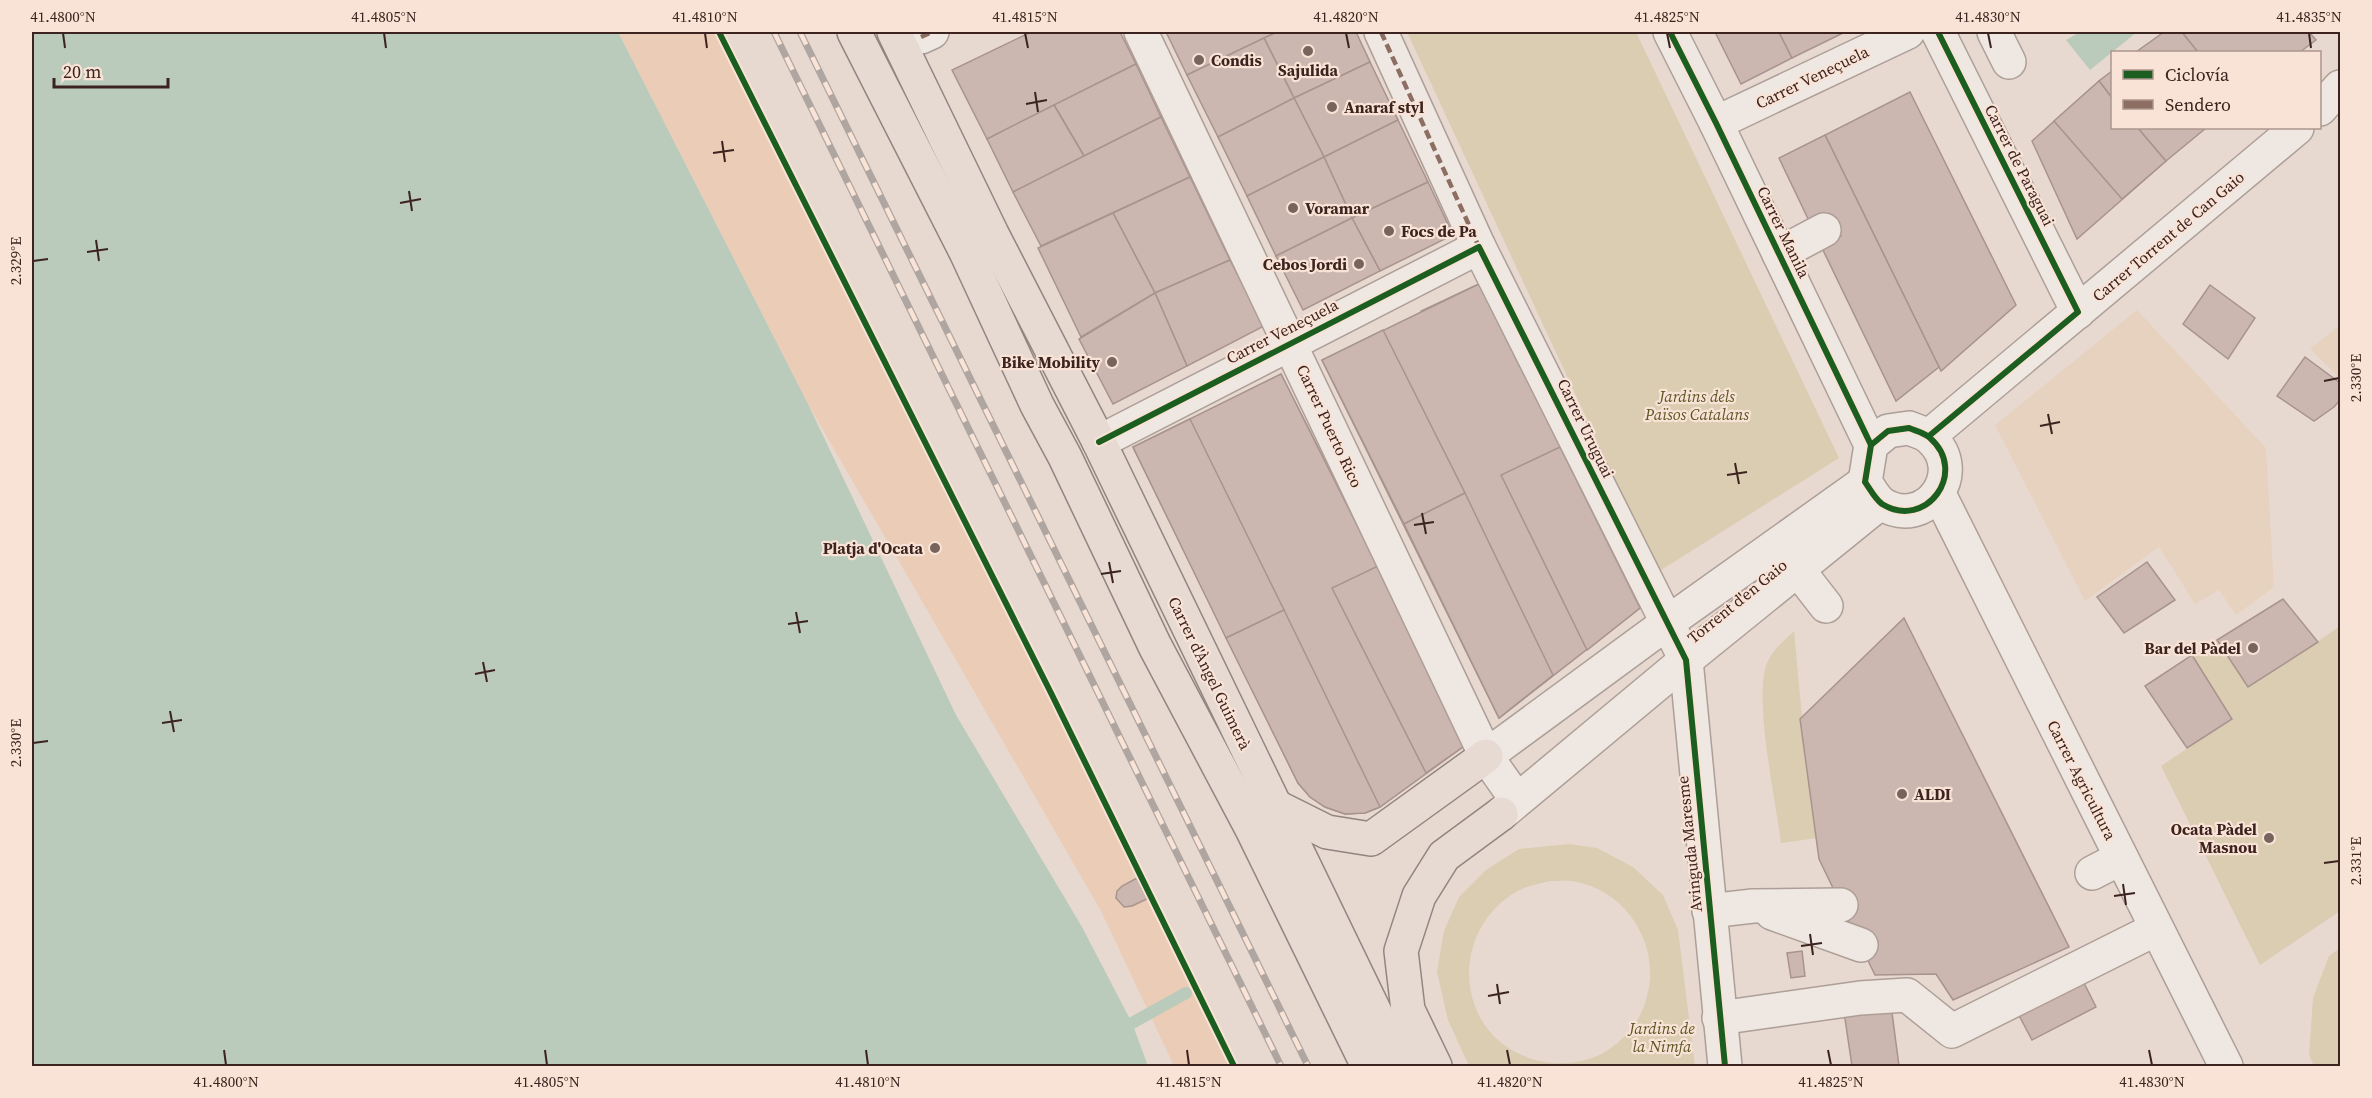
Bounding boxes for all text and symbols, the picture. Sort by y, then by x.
text: 41.4800°N [30,6,96,27]
text: 41.4805°N [351,6,417,27]
text: 41.4810°N [672,6,738,27]
text: 41.4815°N [992,6,1058,27]
text: 41.4820°N [1313,6,1379,27]
text: 41.4825°N [1634,6,1700,27]
text: 41.4830°N [1955,6,2021,27]
text: 41.4835°N [2276,6,2342,27]
street label: Carrer Veneçuela [1752,40,1873,114]
marker: Sajulida [1301,44,1315,58]
place label: Condis [1211,49,1262,71]
scale bar [54,51,168,89]
legend [2111,51,2321,129]
marker: Condis [1192,53,1206,67]
text: 20 m [63,59,101,84]
place label: Sajulida [1278,59,1338,81]
text: Ciclovía [2165,62,2230,87]
text: Sendero [2165,92,2231,117]
place label: Anaraf styl [1344,96,1424,118]
marker: Anaraf styl [1325,100,1339,114]
street label: Carrer de Paraguai [1980,100,2060,230]
street label: Carrer Torrent de Can Gaio [2087,166,2249,306]
street label: Carrer Manila [1752,182,1816,282]
place label: Voramar [1305,197,1370,219]
marker: Voramar [1286,201,1300,215]
place label: Focs de Pa [1401,220,1477,242]
marker: Focs de Pa [1382,224,1396,238]
text: 2.329°E [5,237,26,285]
place label: Cebos Jordi [1263,253,1347,275]
marker: Cebos Jordi [1352,257,1366,271]
street label: Carrer Veneçuela [1222,293,1343,369]
place label: Bike Mobility [1001,351,1100,373]
text: 2.330°E [2345,354,2366,402]
marker: Bike Mobility [1105,355,1119,369]
street label: Carrer Puerto Rico [1292,361,1368,491]
street label: Carrer Uruguai [1552,375,1620,481]
park label: Jardins dels Països Catalans [1644,385,1749,425]
place label: Platja d'Ocata [823,537,923,559]
marker: Platja d'Ocata [928,541,942,555]
street label: Torrent d'en Gaio [1682,554,1792,648]
street label: Carrer d'Àngel Guimerà [1163,593,1257,754]
place label: Bar del Pàdel [2144,637,2241,659]
marker: Bar del Pàdel [2246,641,2260,655]
street label: Carrer Agricultura [2042,716,2122,844]
text: 2.330°E [5,719,26,767]
street label: Avinguda Maresme [1671,775,1707,913]
place label: ALDI [1914,783,1951,805]
marker: ALDI [1895,787,1909,801]
place label: Ocata Pàdel Masnou [2171,818,2257,858]
marker: Ocata Pàdel Masnou [2262,831,2276,845]
text: 2.331°E [2345,837,2366,885]
park label: Jardins de la Nimfa [1627,1017,1695,1057]
text: 41.4800°N [193,1071,259,1092]
text: 41.4805°N [514,1071,580,1092]
text: 41.4810°N [835,1071,901,1092]
text: 41.4815°N [1156,1071,1222,1092]
text: 41.4820°N [1477,1071,1543,1092]
text: 41.4825°N [1798,1071,1864,1092]
text: 41.4830°N [2119,1071,2185,1092]

